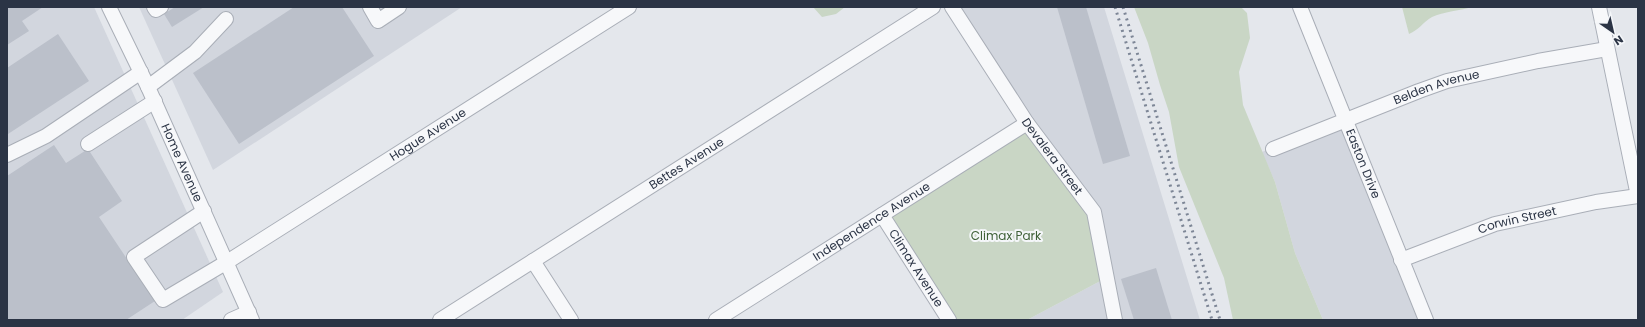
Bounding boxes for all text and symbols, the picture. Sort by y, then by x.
north arrow [1593,12,1633,52]
text: N [1611,31,1626,49]
street label: Belden Avenue [1391,65,1481,108]
street label: Hogue Avenue [386,103,469,165]
street label: Devalera Street [1018,115,1087,198]
street label: Home Avenue [157,121,207,204]
street label: Easton Drive [1342,126,1385,201]
street label: Bettes Avenue [646,133,727,193]
street label: Independence Avenue [809,178,933,265]
street label: Corwin Street [1475,202,1558,238]
street label: Climax Avenue [885,225,948,310]
park label: Climax Park [971,227,1042,244]

